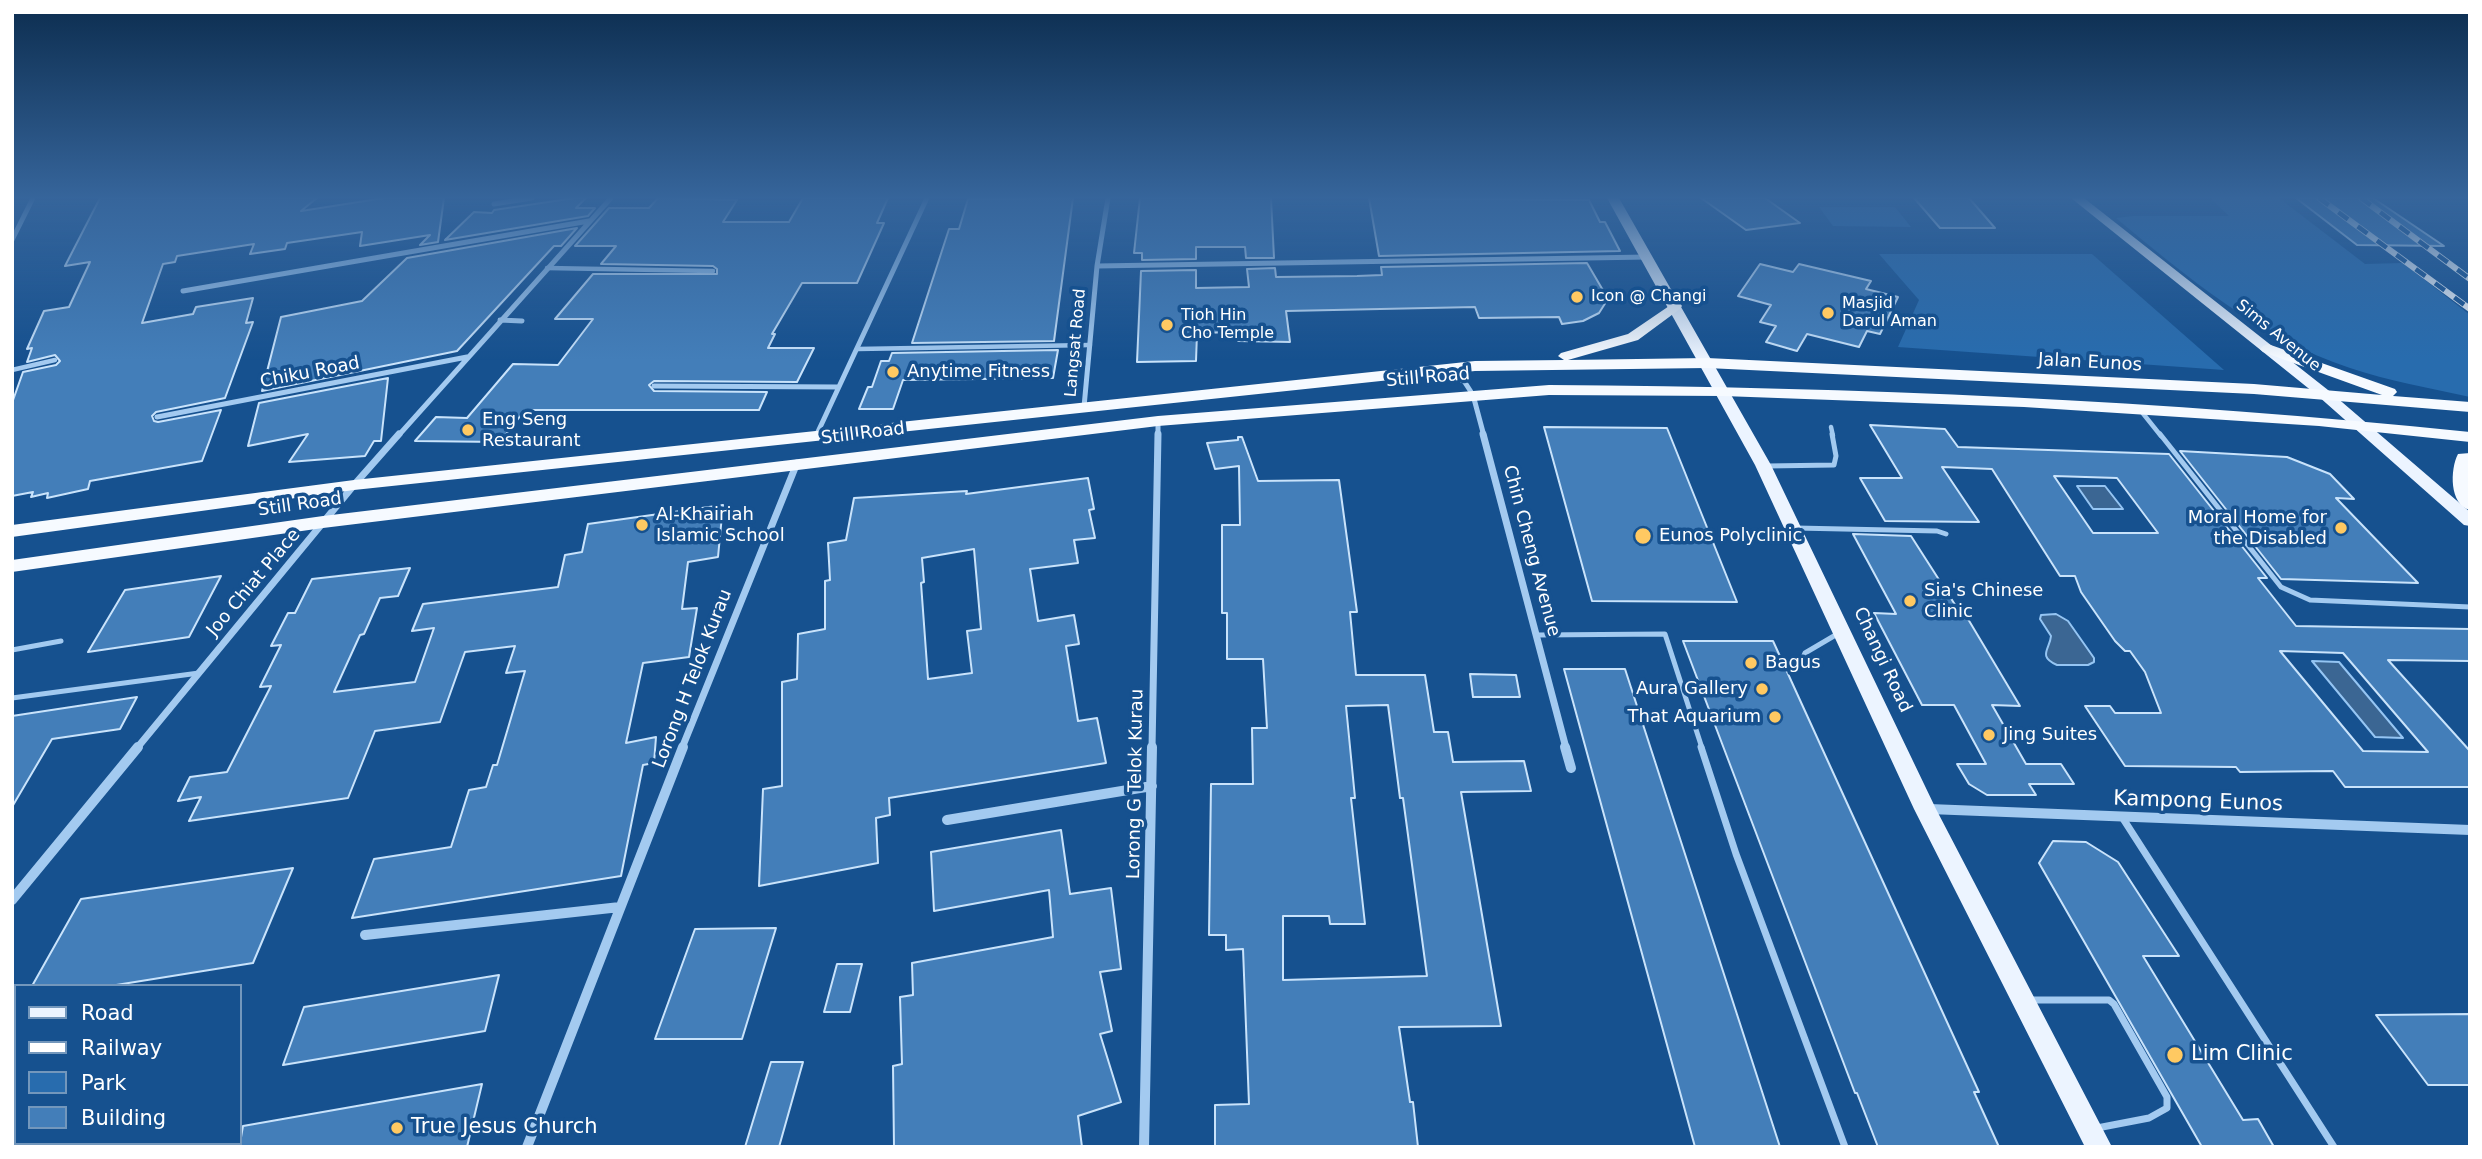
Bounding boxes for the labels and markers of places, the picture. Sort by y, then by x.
place label: Icon @ Changi [1591,287,1706,307]
marker: Icon @ Changi [1569,289,1585,305]
place label: Masjid Darul Aman [1842,294,1937,332]
marker: Masjid Darul Aman [1820,305,1836,321]
place label: Tioh Hin Cho Temple [1181,306,1274,344]
marker: Tioh Hin Cho Temple [1159,317,1175,333]
place label: Anytime Fitness [907,361,1050,383]
marker: Anytime Fitness [885,364,901,380]
place label: Eng Seng Restaurant [482,409,581,452]
marker: Eng Seng Restaurant [460,422,476,438]
place label: Al-Khairiah Islamic School [656,504,785,546]
place label: Moral Home for the Disabled [2188,507,2327,550]
marker: Al-Khairiah Islamic School [634,517,650,533]
marker: Moral Home for the Disabled [2333,520,2349,536]
place label: Eunos Polyclinic [1659,525,1802,547]
marker: Eunos Polyclinic [1633,526,1653,546]
place label: Sia's Chinese Clinic [1924,580,2043,622]
marker: Sia's Chinese Clinic [1902,593,1918,609]
place label: Bagus [1765,652,1821,674]
marker: Bagus [1743,655,1759,671]
place label: Aura Gallery [1636,678,1748,700]
marker: Aura Gallery [1754,681,1770,697]
place label: That Aquarium [1628,706,1761,728]
marker: That Aquarium [1767,709,1783,725]
place label: Jing Suites [2003,724,2097,746]
marker: Jing Suites [1981,727,1997,743]
place label: Lim Clinic [2191,1042,2293,1068]
marker: Lim Clinic [2165,1045,2185,1065]
place label: True Jesus Church [411,1115,598,1141]
marker: True Jesus Church [389,1120,405,1136]

